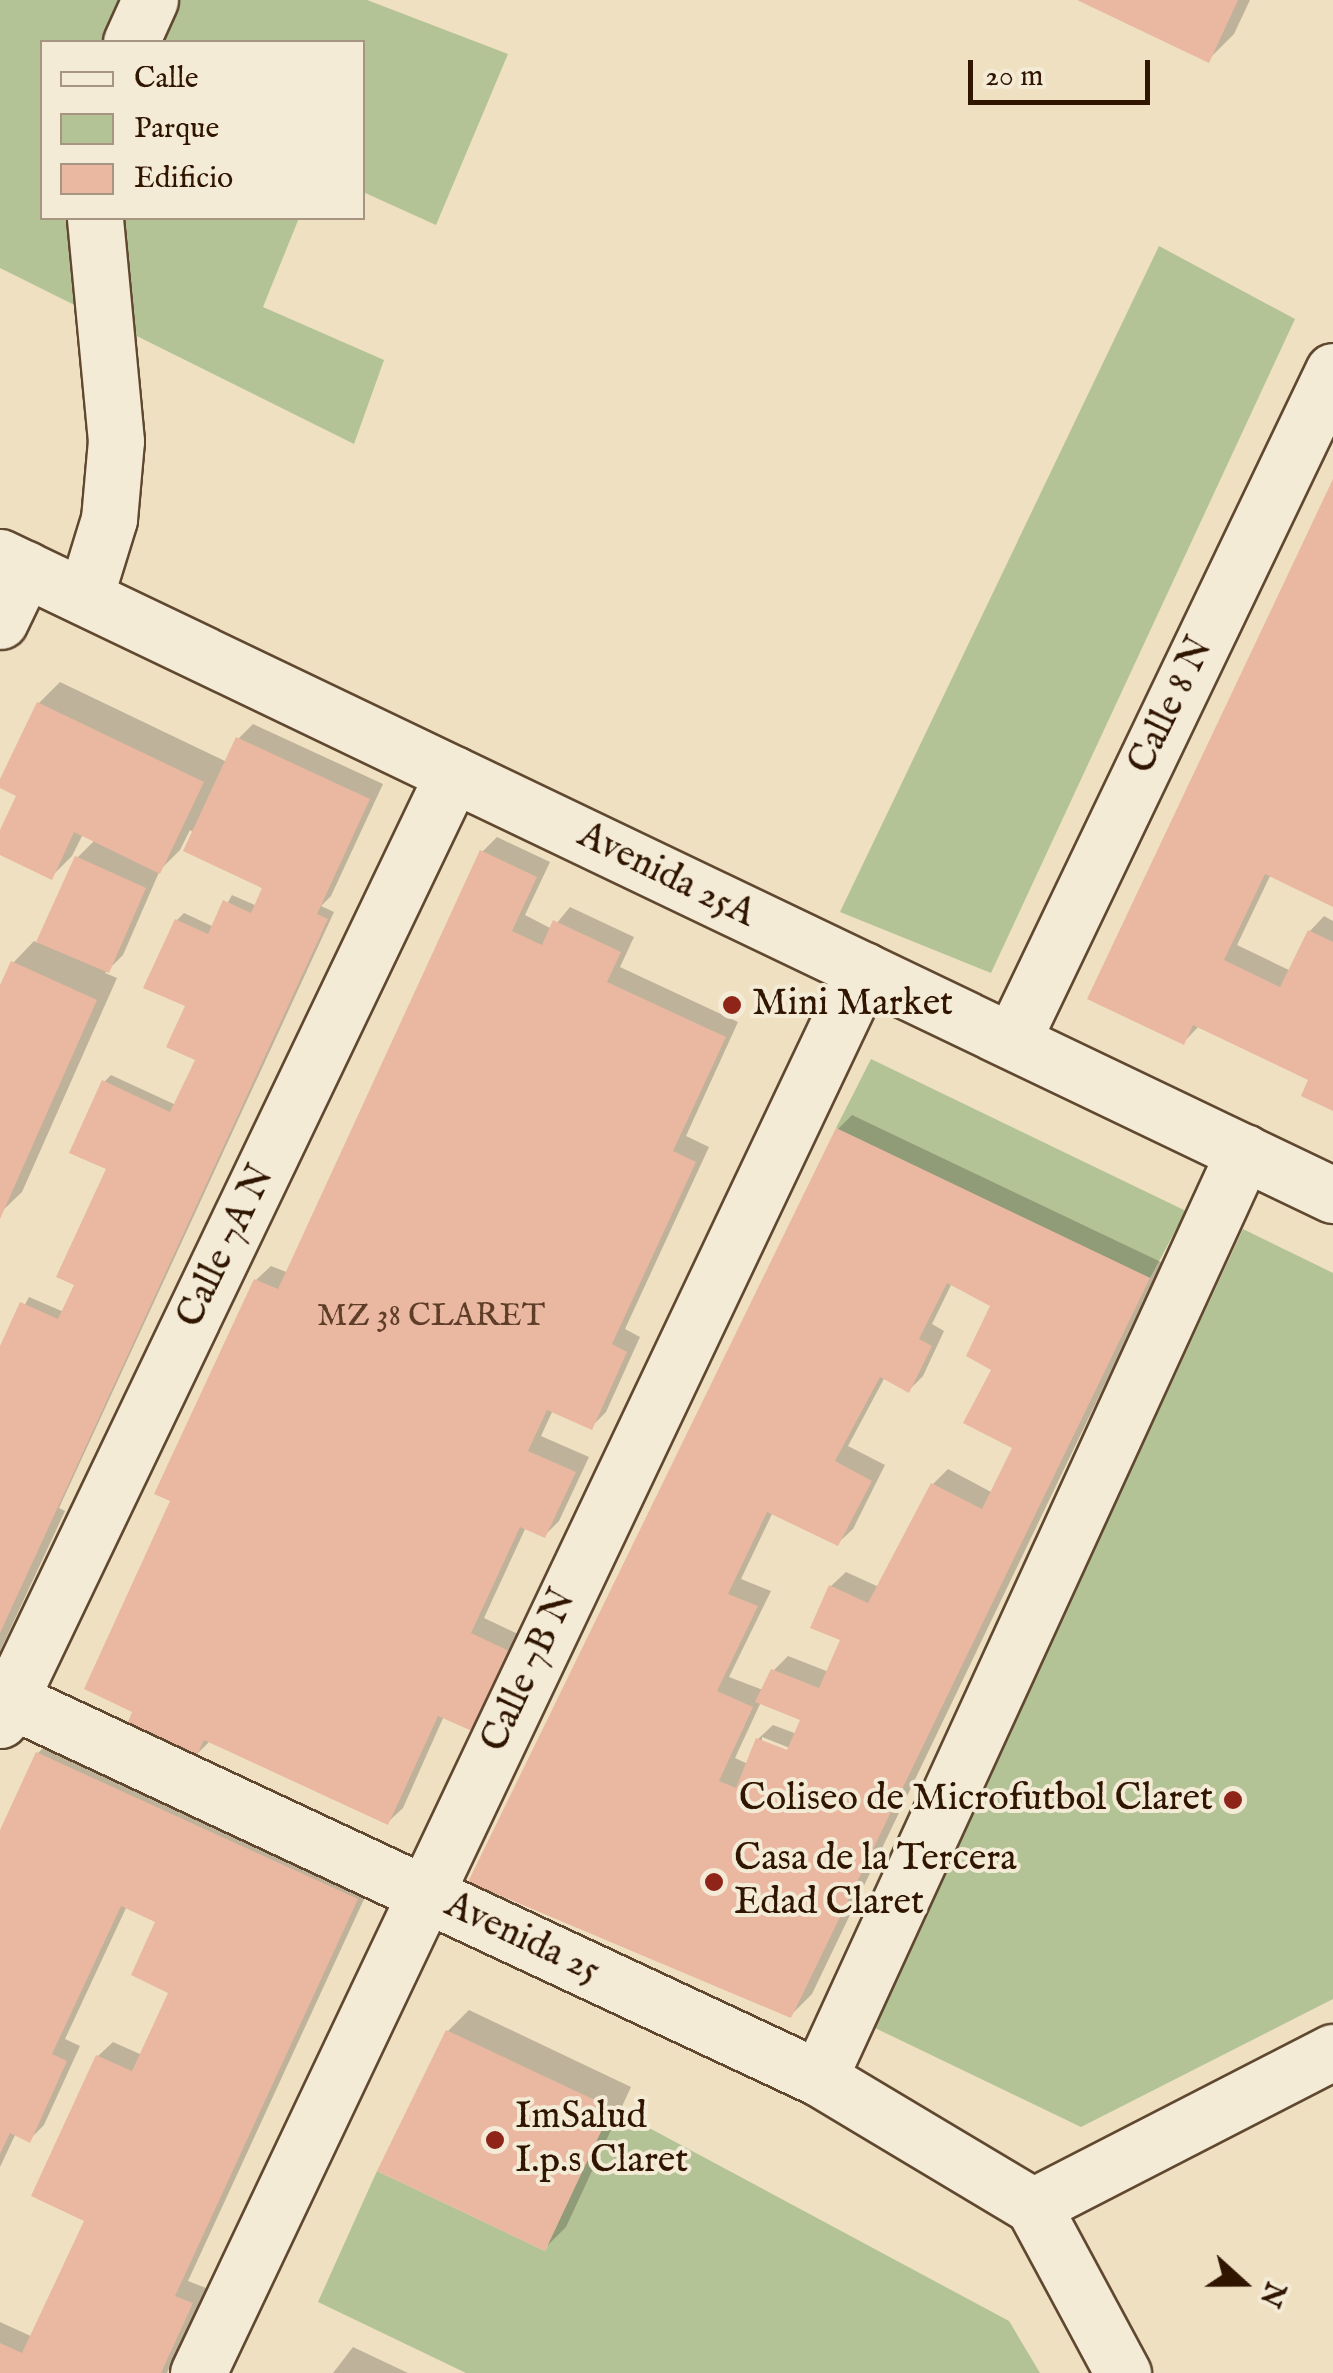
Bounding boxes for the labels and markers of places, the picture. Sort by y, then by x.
place label: Mini Market [752,982,953,1028]
marker: Mini Market [721,994,743,1016]
place label: Coliseo de Microfutbol Claret [739,1777,1213,1823]
marker: Coliseo de Microfutbol Claret [1222,1789,1244,1811]
place label: Casa de la Tercera Edad Claret [734,1837,1017,1926]
marker: Casa de la Tercera Edad Claret [703,1871,725,1893]
place label: ImSalud I.p.s Claret [515,2095,688,2184]
marker: ImSalud I.p.s Claret [484,2129,506,2151]

